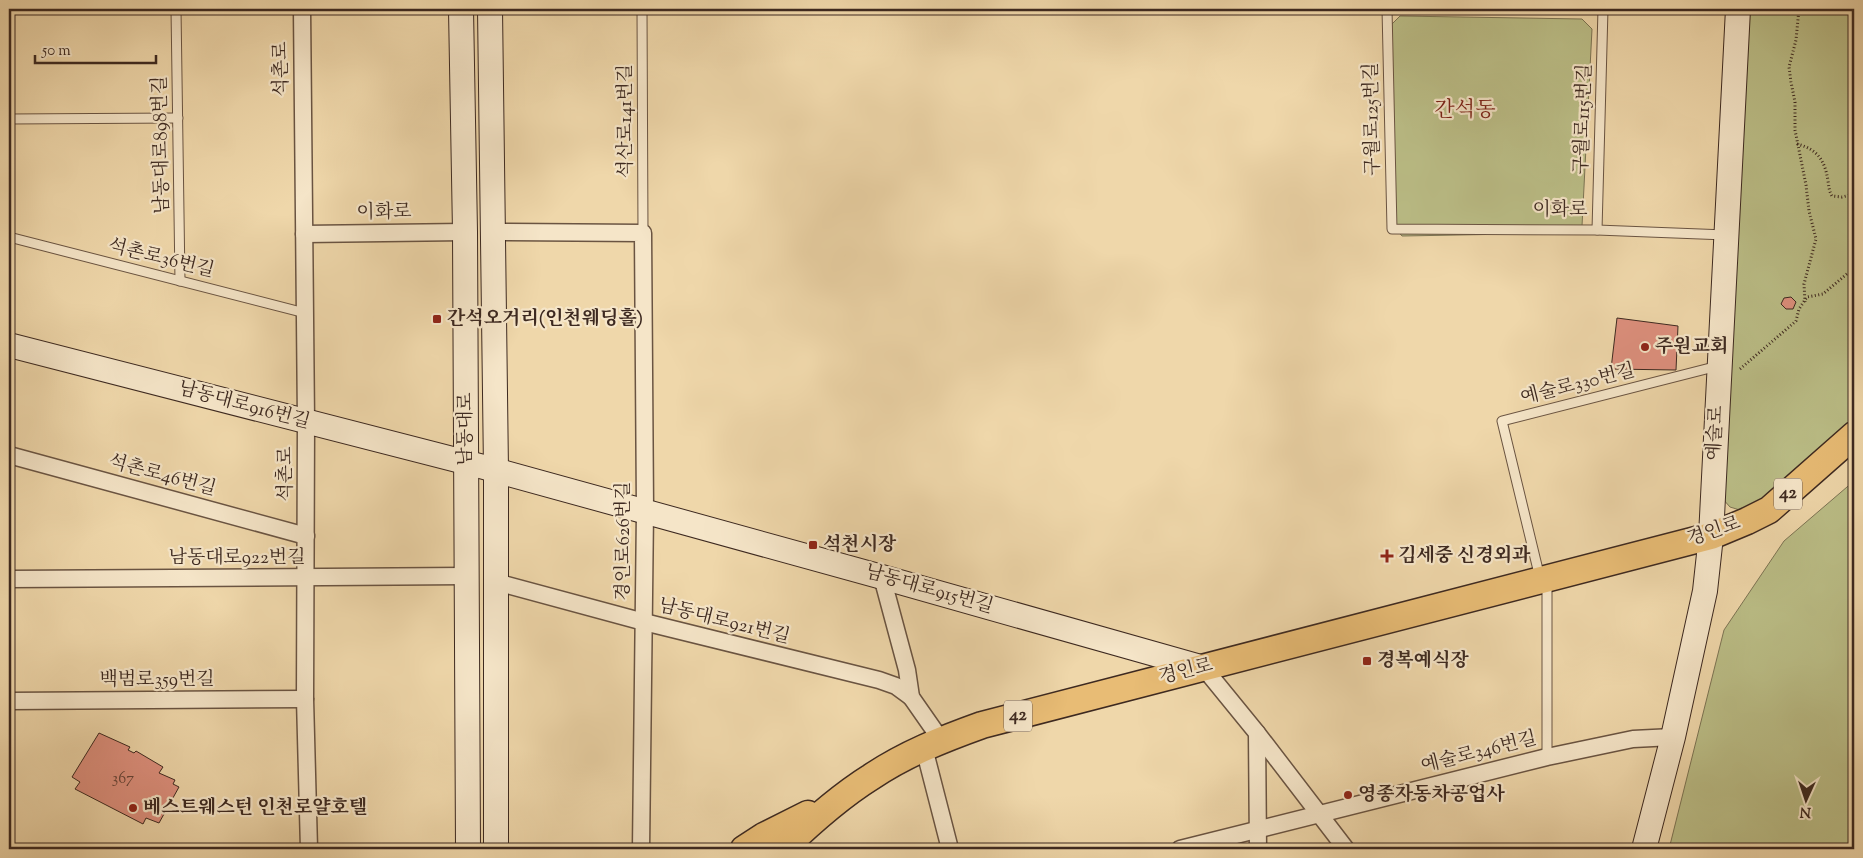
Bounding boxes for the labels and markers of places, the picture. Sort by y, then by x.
place label: 간석오거리(인천웨딩홀) [447,306,643,333]
marker: 간석오거리(인천웨딩홀) [431,313,443,325]
place label: 주원교회 [1655,334,1728,361]
marker: 주원교회 [1639,341,1651,353]
place label: 석천시장 [823,532,897,559]
marker: 석천시장 [807,539,819,551]
place label: 김세중 신경외과 [1398,543,1531,570]
marker: 김세중 신경외과 [1380,549,1394,563]
place label: 경복예식장 [1377,648,1469,675]
marker: 경복예식장 [1361,655,1373,667]
place label: 영종자동차공업사 [1358,782,1505,809]
marker: 영종자동차공업사 [1342,789,1354,801]
place label: 베스트웨스턴 인천로얄호텔 [143,795,367,822]
marker: 베스트웨스턴 인천로얄호텔 [127,802,139,814]

